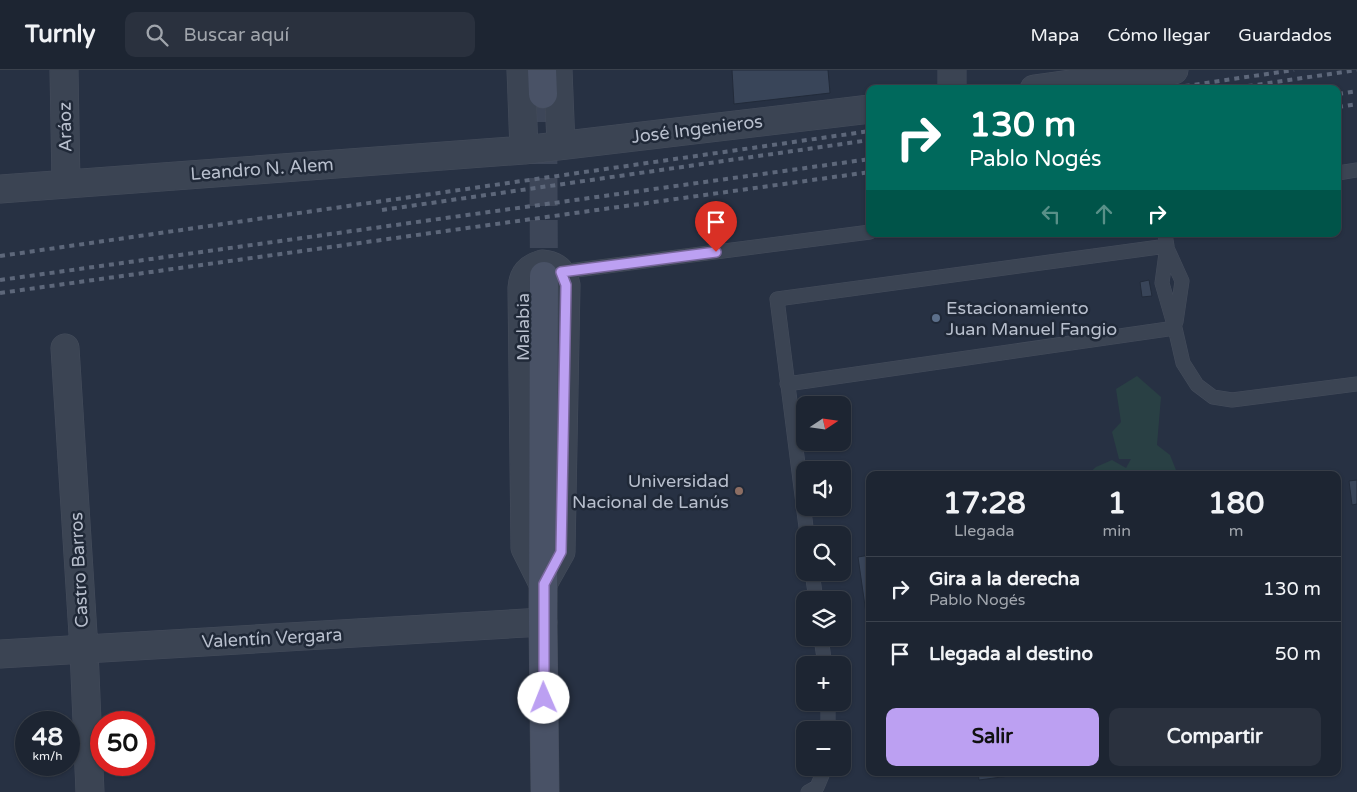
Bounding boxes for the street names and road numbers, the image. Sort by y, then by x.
street label: Aráoz [54,102,76,152]
street label: José Ingenieros [630,110,764,148]
street label: Leandro N. Alem [190,153,334,185]
street label: Malabia [512,293,534,361]
street label: Castro Barros [65,511,93,629]
street label: Valentín Vergara [201,623,343,653]

